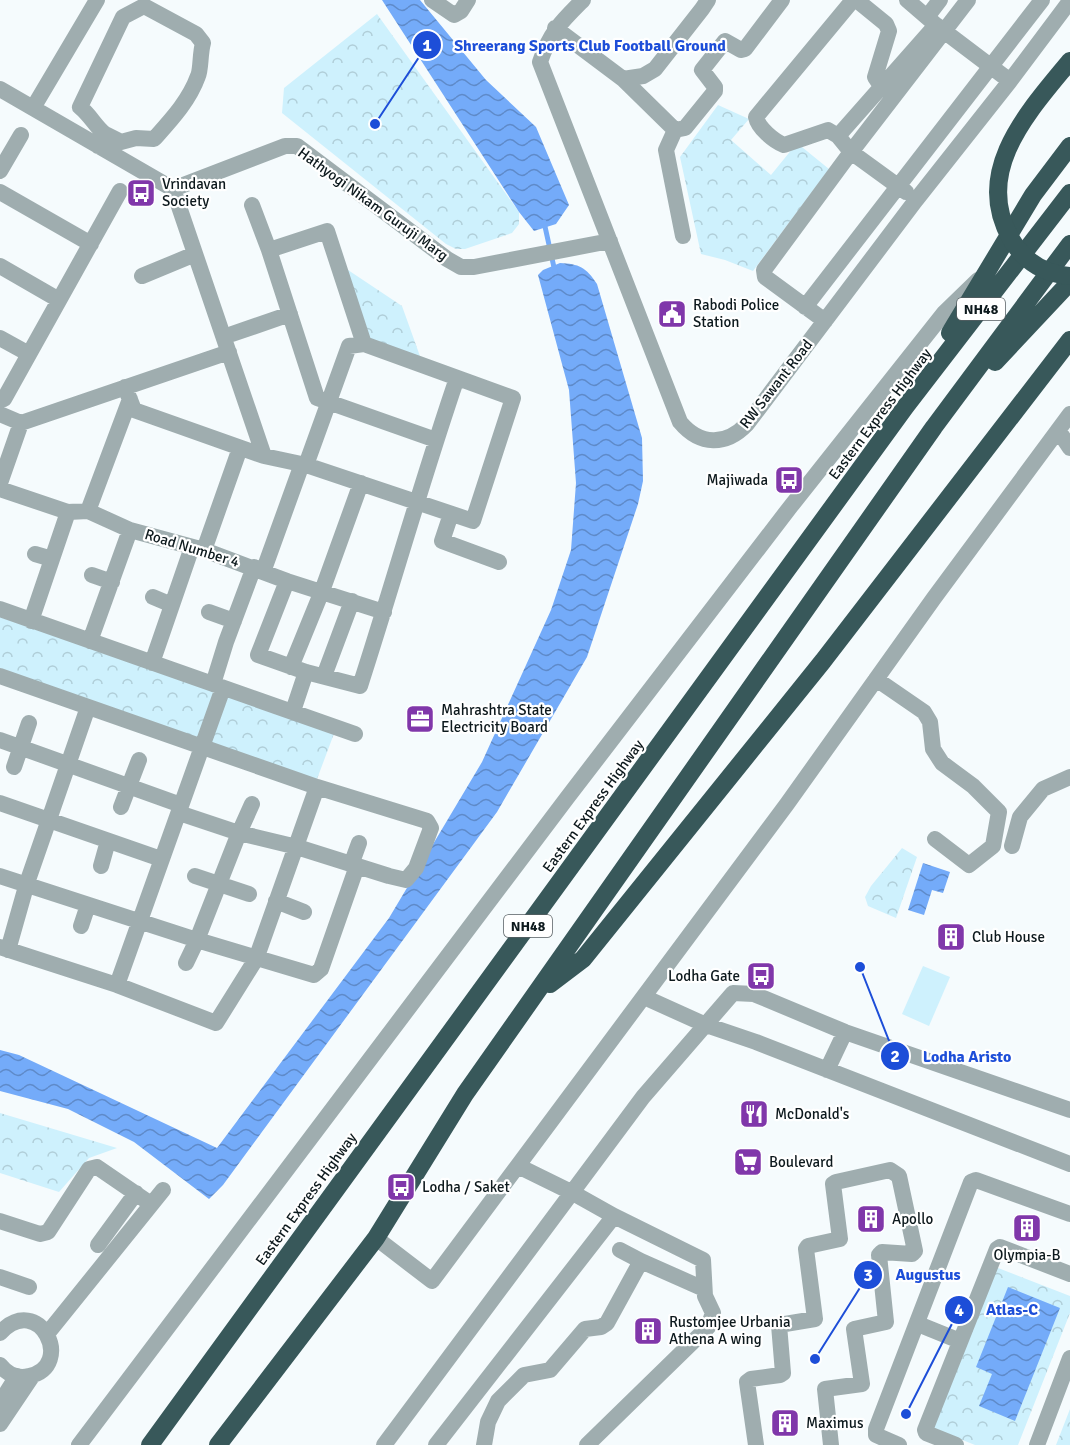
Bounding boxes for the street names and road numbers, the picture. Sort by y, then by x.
street label: Hathyogi Nikam Guruji Marg [294,143,452,265]
road number: NH48 [957,298,1005,320]
street label: RW Sawant Road [736,336,816,432]
street label: Eastern Express Highway [825,345,935,483]
street label: Road Number 4 [142,525,242,571]
street label: Eastern Express Highway [539,736,647,876]
road number: NH48 [504,915,552,937]
street label: Eastern Express Highway [252,1129,360,1269]

